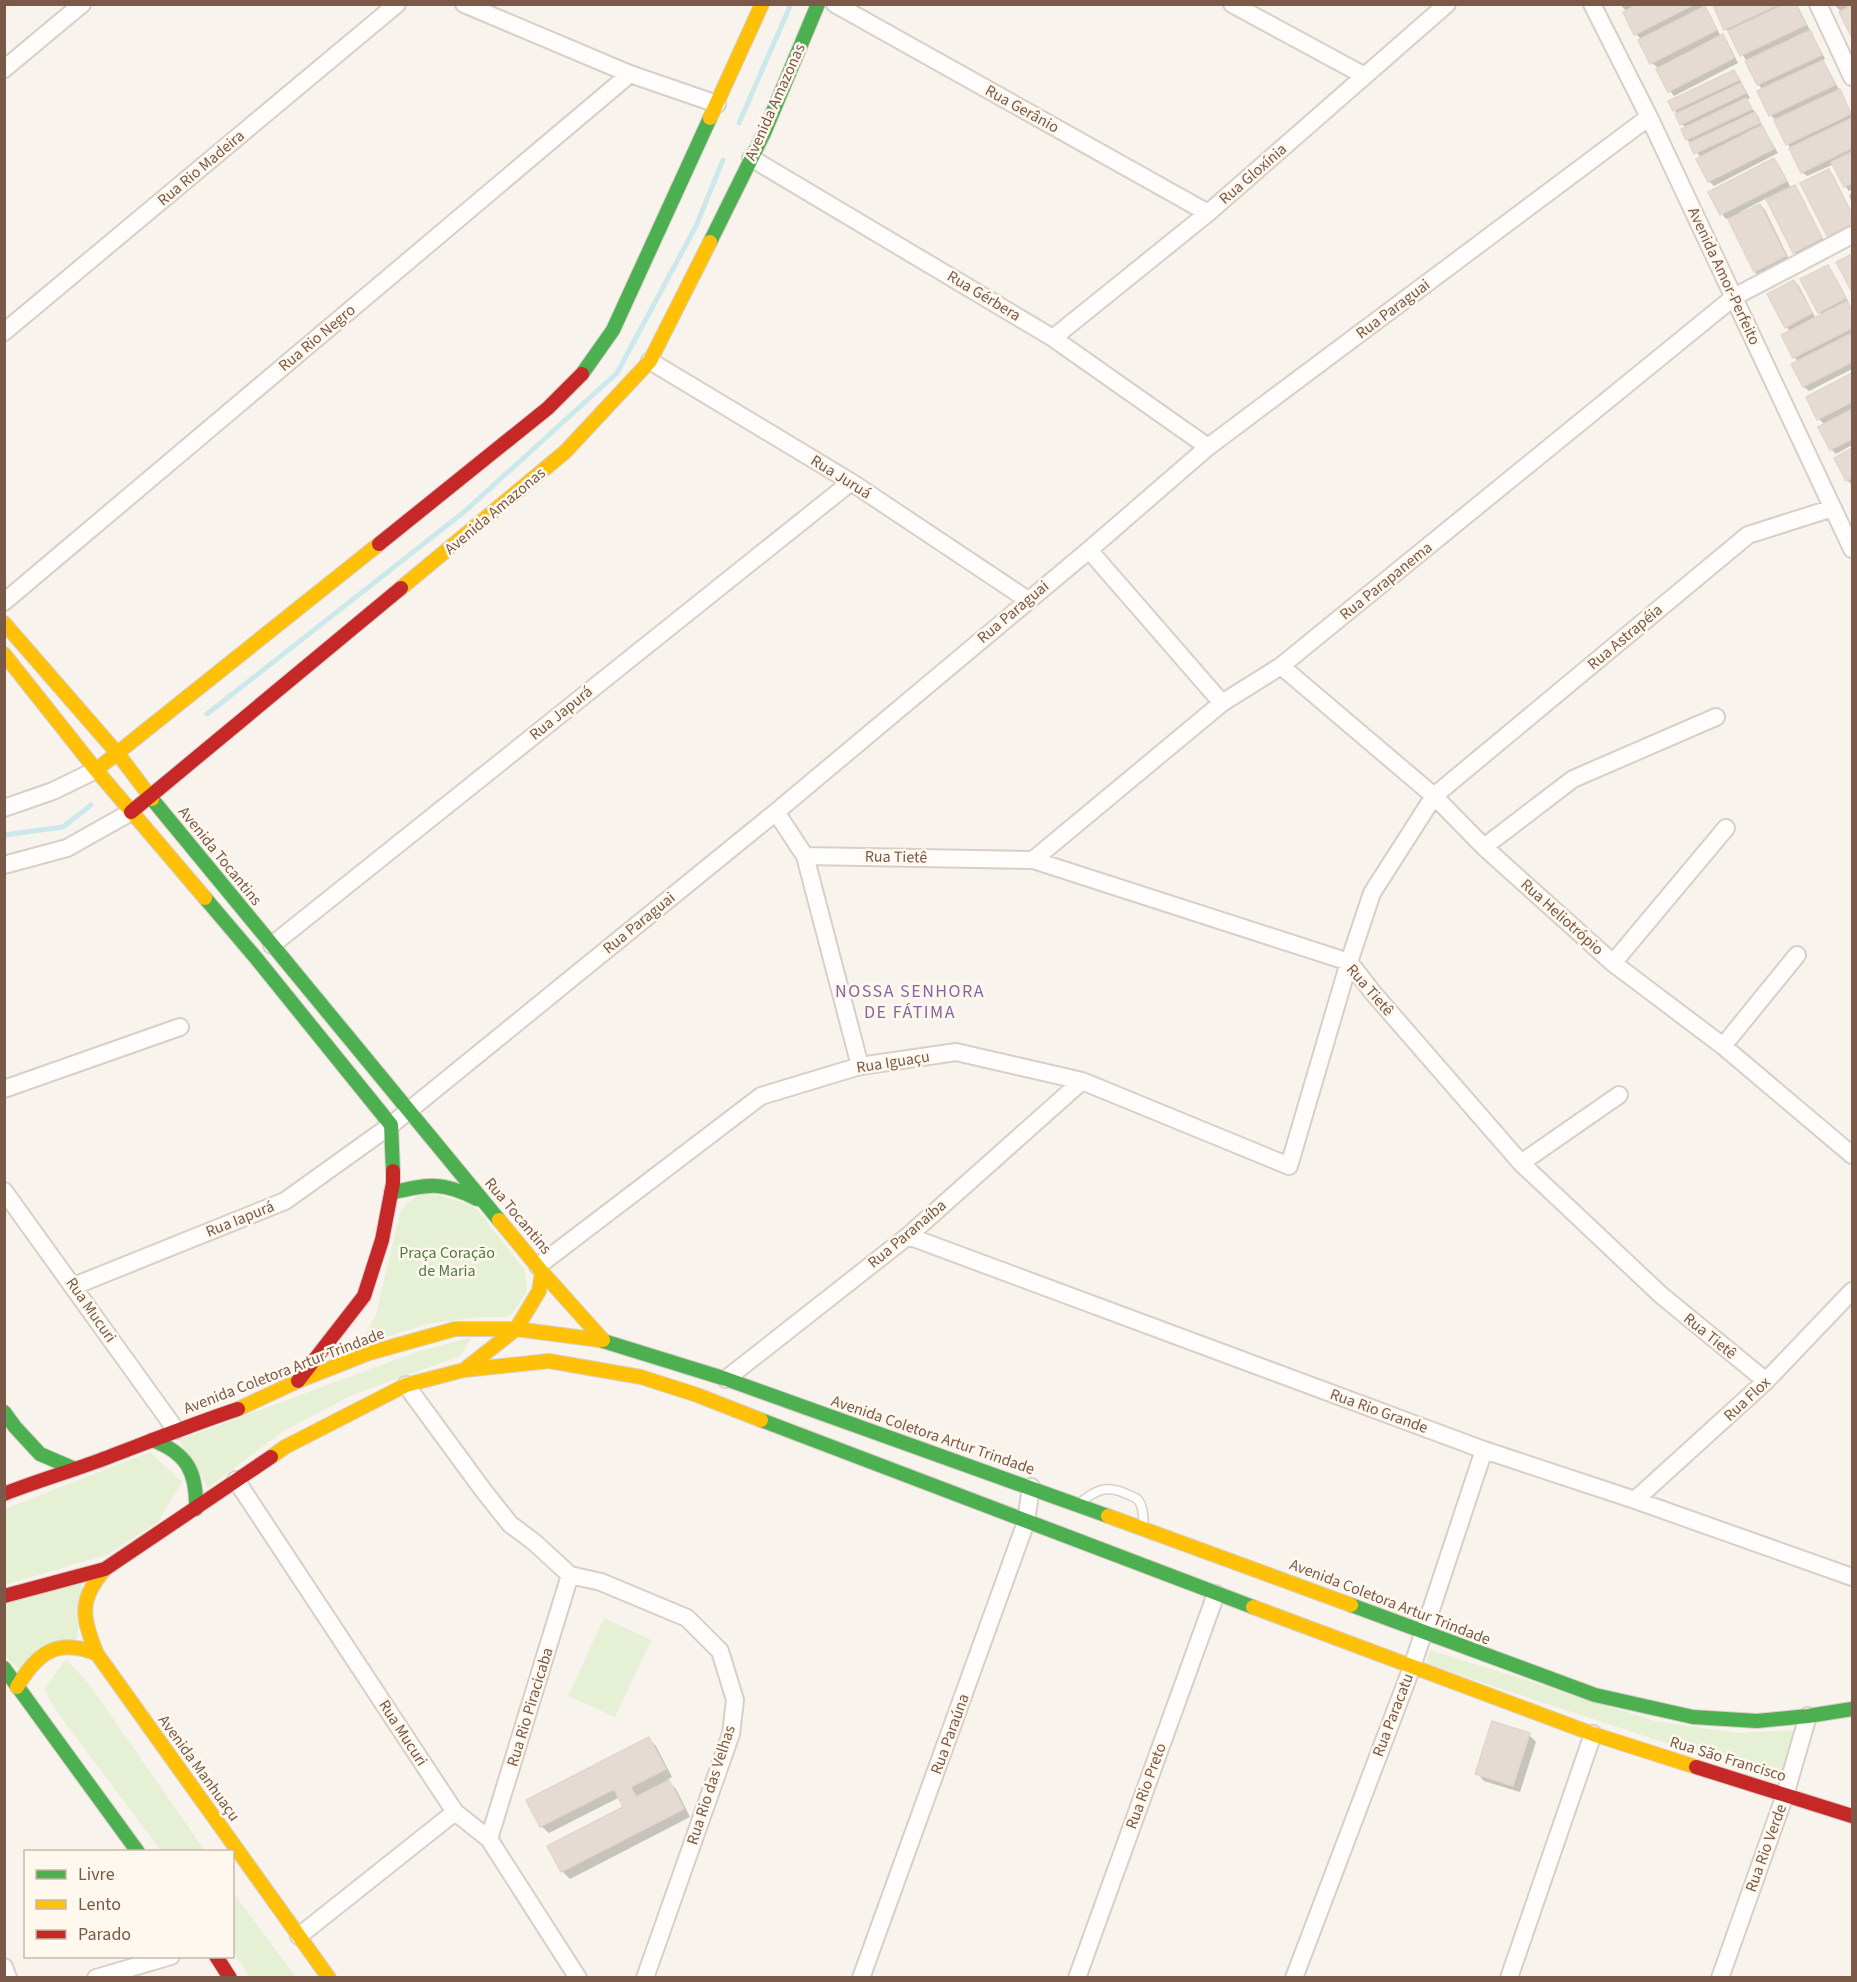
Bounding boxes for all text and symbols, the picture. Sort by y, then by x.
street label: Avenida Amazonas [739,40,811,164]
street label: Rua Gerânio [981,80,1063,138]
street label: Rua Rio Madeira [153,125,249,211]
street label: Rua Gloxínia [1214,138,1292,210]
street label: Avenida Amor-Perfeito [1682,203,1766,349]
street label: Rua Gérbera [943,265,1025,327]
street label: Rua Paraguai [1351,274,1435,344]
street label: Rua Rio Negro [274,299,360,377]
street label: Rua Juruá [806,450,876,504]
street label: Avenida Amazonas [440,462,550,560]
street label: Rua Parapanema [1335,537,1437,625]
street label: Rua Paraguai [972,575,1054,649]
street label: Rua Astrapéia [1583,599,1667,675]
street label: Rua Japurá [525,681,597,745]
street label: Avenida Tocantins [173,802,267,910]
street label: Rua Tietê [865,845,927,869]
street label: Rua Heliotrópio [1516,874,1608,960]
street label: Rua Paraguai [598,887,680,959]
street label: Rua Tietê [1341,959,1399,1021]
district label: NOSSA SENHORA DE FÁTIMA [835,979,985,1025]
street label: Rua Iguaçu [855,1045,931,1079]
street label: Rua Tocantins [479,1173,557,1259]
street label: Rua Iapurá [202,1195,278,1243]
street label: Rua Paranaíba [863,1195,951,1273]
park label: Praça Coração de Maria [399,1242,495,1282]
street label: Rua Mucuri [61,1273,121,1347]
street label: Rua Tietê [1679,1308,1741,1364]
street label: Avenida Coletora Artur Trindade [180,1322,388,1420]
street label: Rua Flox [1719,1372,1775,1426]
street label: Rua Rio Grande [1327,1383,1431,1439]
street label: Avenida Coletora Artur Trindade [828,1390,1038,1480]
street label: Avenida Coletora Artur Trindade [1286,1553,1494,1651]
street label: Rua Rio Piracicaba [501,1645,559,1769]
street label: Rua Paracatu [1367,1670,1419,1760]
street label: Rua Paraúna [925,1691,975,1777]
street label: Rua Mucuri [373,1696,433,1770]
street label: Avenida Manhuaçu [153,1710,245,1826]
street label: Rua Rio das Velhas [681,1722,741,1848]
street label: Rua São Francisco [1667,1731,1789,1787]
street label: Rua Rio Preto [1120,1740,1172,1832]
street label: Rua Rio Verde [1740,1801,1792,1895]
legend [24,1850,234,1958]
text: Livre [78,1862,115,1887]
text: Lento [78,1892,121,1917]
text: Parado [78,1922,131,1947]

